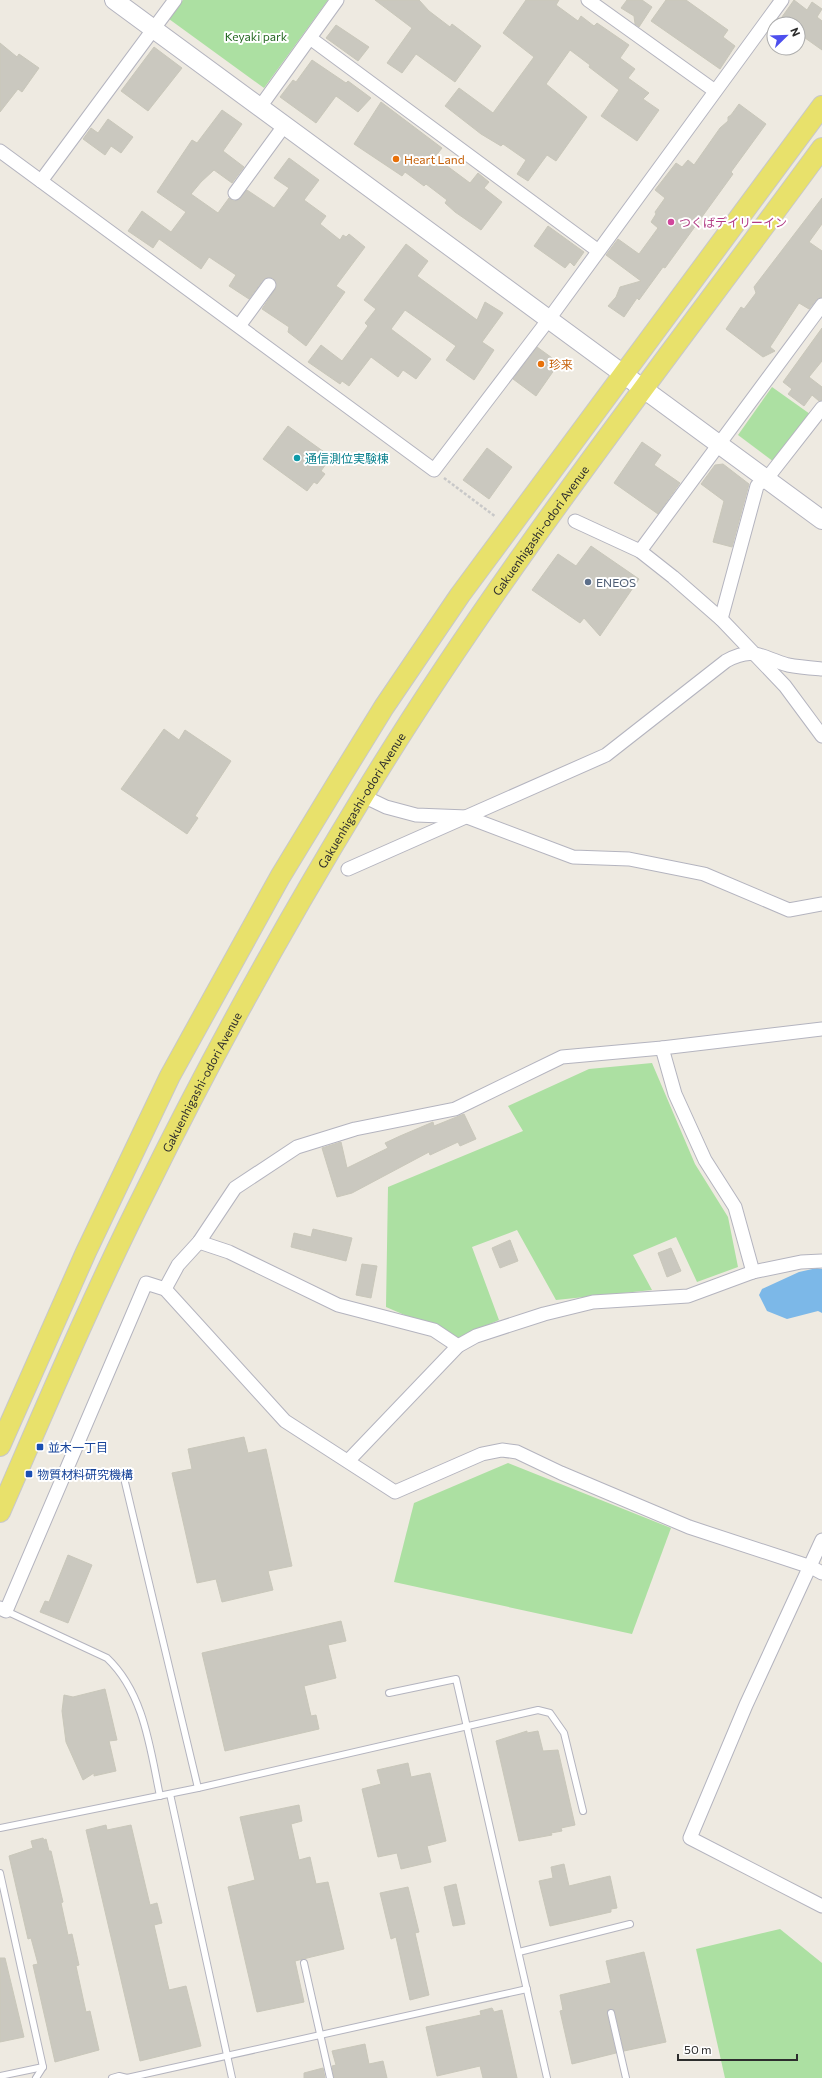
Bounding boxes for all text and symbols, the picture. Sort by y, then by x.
north arrow [766,16,806,56]
text: N [788,26,803,38]
park label: Keyaki park [225,29,288,43]
place label: Heart Land [404,152,465,166]
marker: Heart Land [391,154,401,164]
place label: つくばデイリーイン [679,215,787,229]
marker: つくばデイリーイン [666,217,676,227]
place label: 珍来 [549,357,573,371]
marker: 珍来 [536,359,546,369]
place label: 通信測位実験棟 [305,451,389,465]
marker: 通信測位実験棟 [292,453,302,463]
street label: Gakuenhigashi-odori Avenue [489,463,591,598]
place label: ENEOS [596,575,636,589]
marker: ENEOS [583,577,593,587]
street label: Gakuenhigashi-odori Avenue [314,730,408,870]
street label: Gakuenhigashi-odori Avenue [159,1010,244,1154]
place label: 並木一丁目 [48,1440,108,1454]
marker: 並木一丁目 [35,1442,45,1452]
place label: 物質材料研究機構 [37,1467,133,1481]
marker: 物質材料研究機構 [24,1469,34,1479]
scale bar [678,2036,797,2062]
text: 50 m [684,2042,712,2056]

